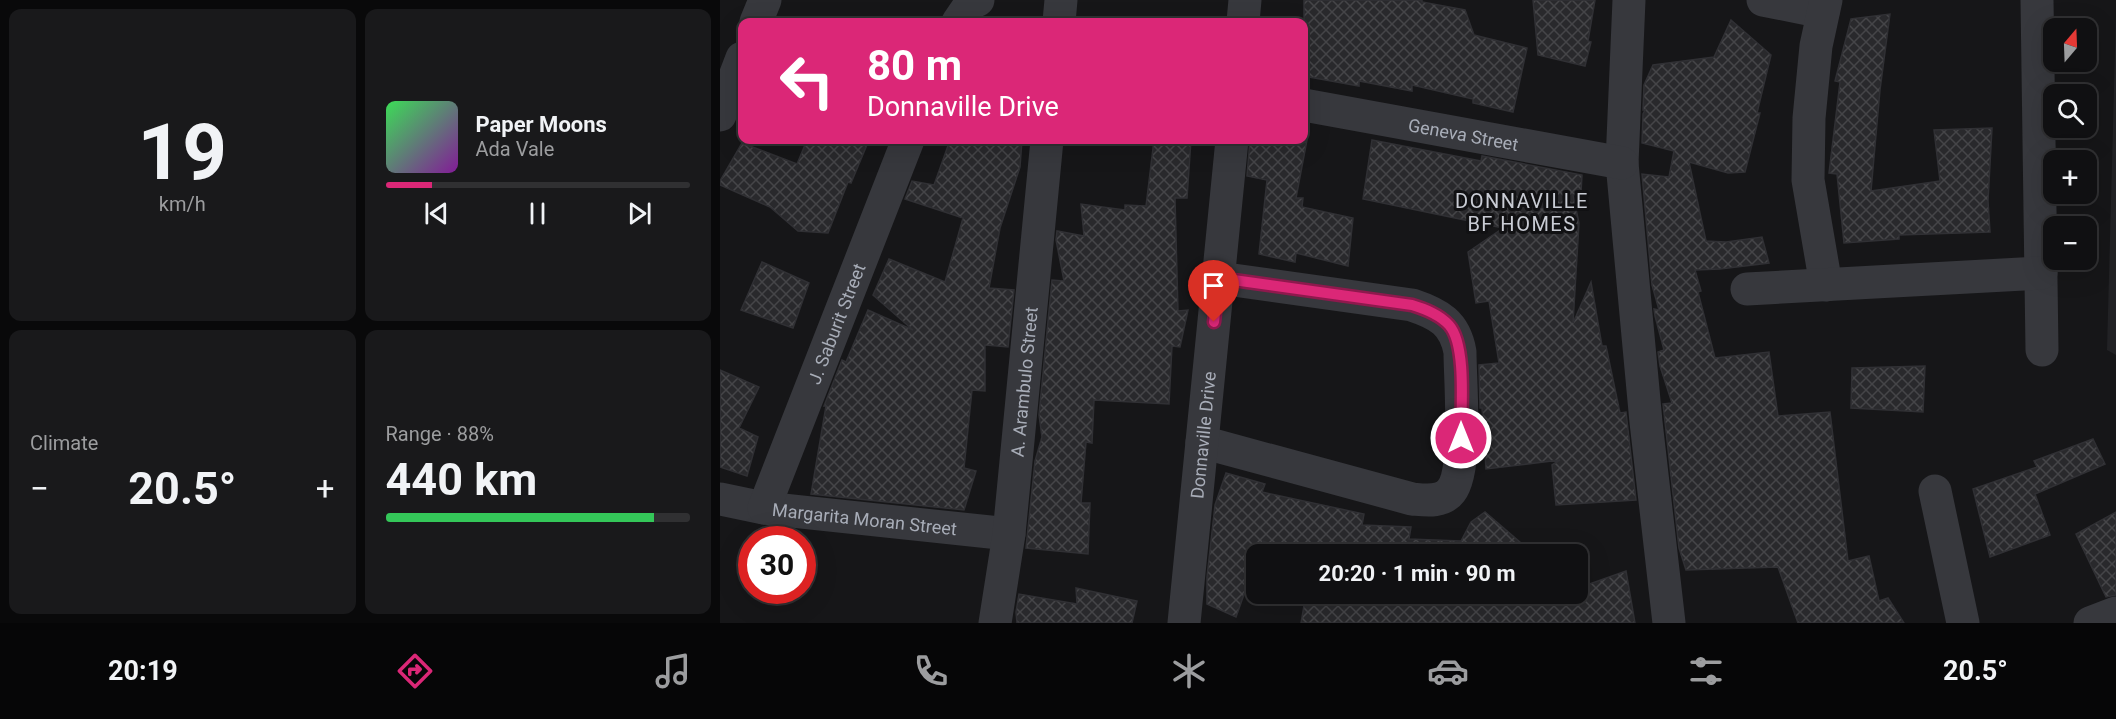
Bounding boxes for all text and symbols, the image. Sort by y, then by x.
north arrow [2043,18,2097,72]
map controls [2043,18,2097,270]
text: 80 m [867,41,962,90]
icon: left [768,42,846,120]
button: search [2043,84,2097,138]
text: Donnaville Drive [867,91,1059,123]
text: 19 [137,107,227,198]
text: Paper Moons [476,112,607,137]
street label: Geneva Street [1407,114,1520,154]
text: Ada Vale [476,137,554,161]
button: + [2043,150,2097,204]
district label: DONNAVILLE BF HOMES [1455,189,1589,236]
text: km/h [159,192,206,216]
icon: previous [420,197,453,230]
icon: pause [521,197,554,230]
icon: next [623,197,656,230]
button: − [2043,216,2097,270]
street label: J. Saburit Street [803,260,869,387]
pin [1188,260,1239,322]
icon: arrive [1197,269,1230,302]
street label: A. Arambulo Street [1006,306,1041,458]
street label: Donnaville Drive [1186,370,1219,500]
position arrow [1429,406,1493,470]
text: Range · 88% [386,422,494,446]
text: Climate [30,431,98,455]
text: 440 km [386,453,537,506]
text: 20.5° [128,462,236,515]
text: − [30,469,49,508]
text: + [316,469,335,508]
street label: Margarita Moran Street [771,498,958,539]
speed limit sign: 30 [738,526,816,604]
text: 20:20 · 1 min · 90 m [1319,561,1515,586]
icon: directions [394,650,436,692]
icon: music [652,650,694,692]
icon: phone [910,650,952,692]
icon: climate [1168,650,1210,692]
icon: car [1427,650,1469,692]
icon: filters [1685,650,1727,692]
text: 20:19 [108,655,178,687]
text: 20.5° [1943,655,2008,687]

